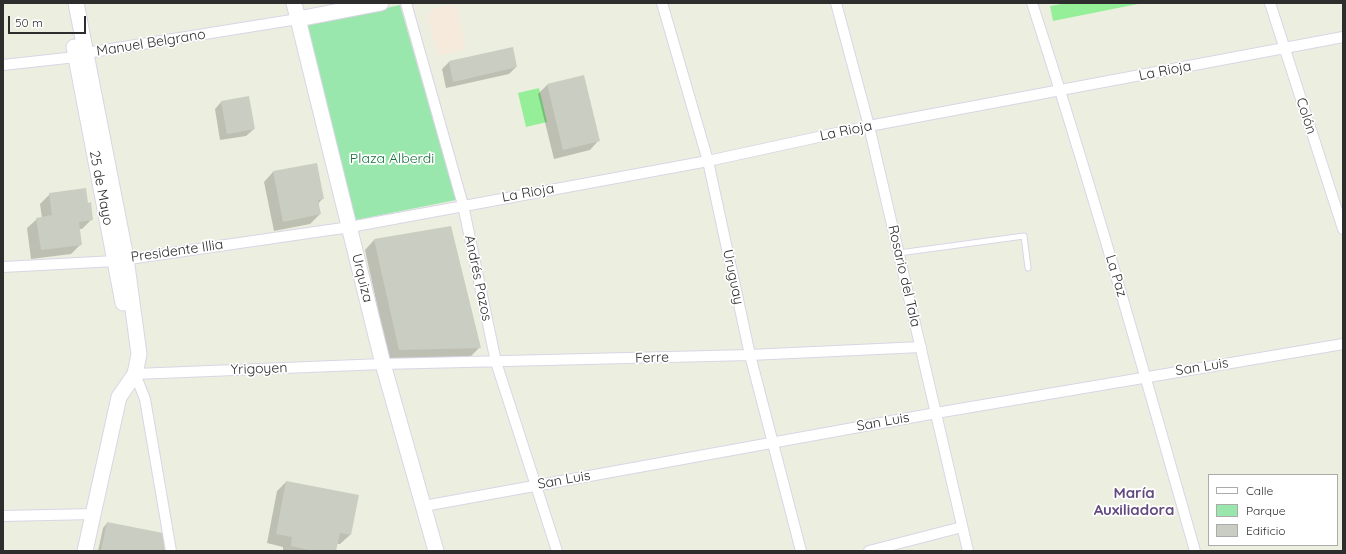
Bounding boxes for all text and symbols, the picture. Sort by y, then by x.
scale bar [10,8,88,34]
text: 50 m [15,15,43,30]
street label: Manuel Belgrano [95,26,207,60]
street label: La Rioja [1137,58,1193,84]
street label: Colón [1292,96,1320,136]
street label: La Rioja [818,117,874,145]
street label: 25 de Mayo [86,149,116,227]
park label: Plaza Alberdi [350,151,434,167]
street label: La Rioja [501,180,555,206]
street label: Rosario del Tala [884,223,924,329]
street label: Andrés Pazos [461,234,495,322]
street label: Presidente Illia [130,236,224,266]
street label: Uruguay [719,248,747,306]
street label: Urquiza [348,252,376,304]
street label: La Paz [1102,253,1130,299]
street label: Ferre [635,349,669,367]
street label: San Luis [1174,355,1230,379]
street label: Yrigoyen [230,360,288,378]
street label: San Luis [855,409,911,435]
street label: San Luis [536,467,592,493]
legend [1208,474,1338,546]
text: Calle [1246,483,1273,498]
district label: María Auxiliadora [1094,484,1174,519]
text: Parque [1246,503,1286,518]
text: Edificio [1246,523,1286,538]

